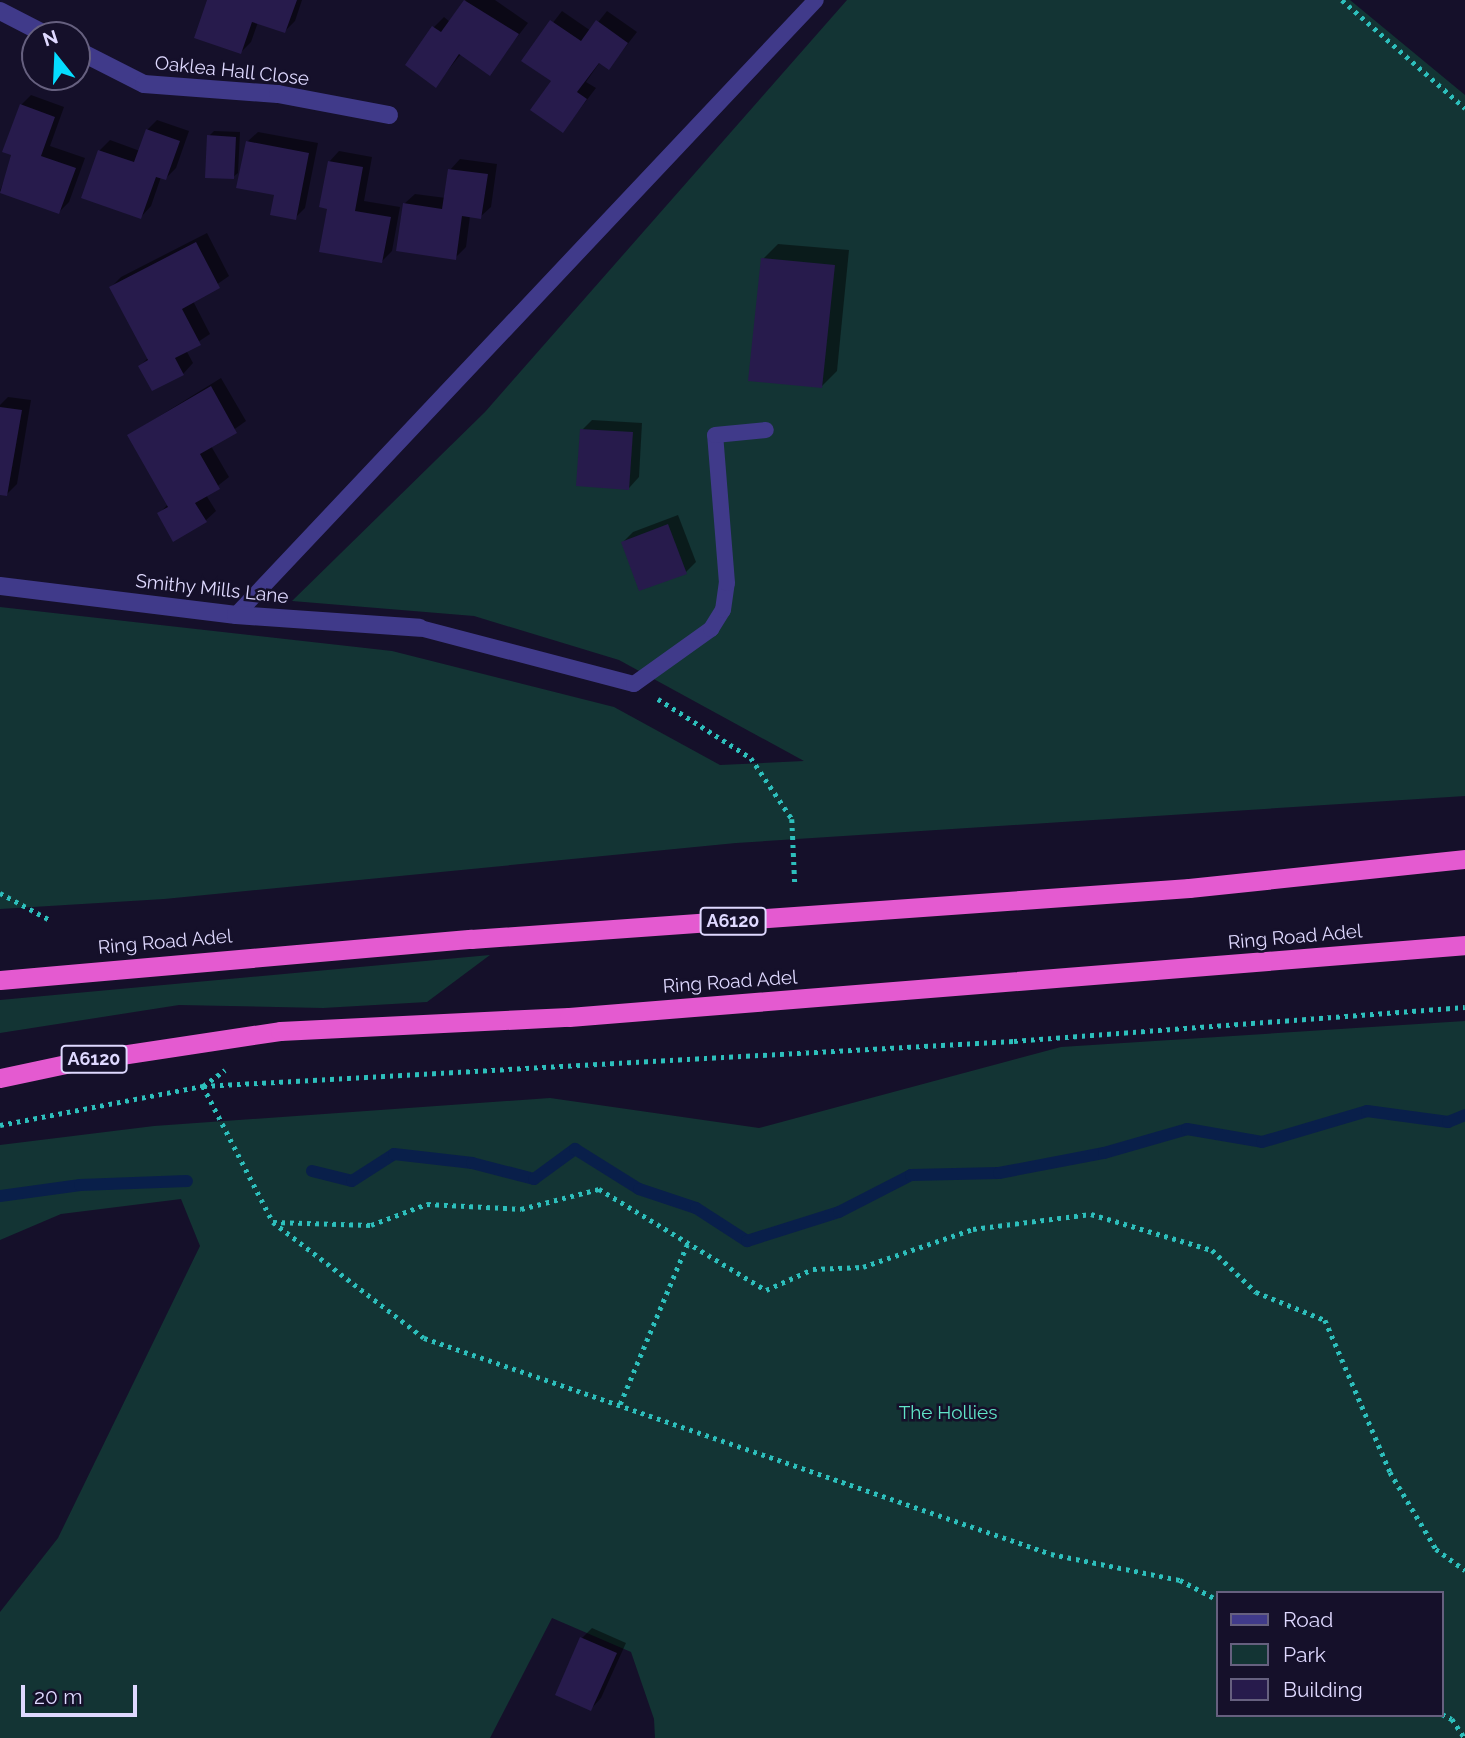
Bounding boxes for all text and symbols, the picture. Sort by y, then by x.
north arrow [21,21,91,91]
text: N [40,25,60,51]
street label: Oaklea Hall Close [154,52,310,90]
street label: Smithy Mills Lane [134,570,290,608]
road number: A6120 [698,906,768,936]
street label: Ring Road Adel [1227,920,1363,954]
street label: Ring Road Adel [97,925,233,959]
street label: Ring Road Adel [662,966,798,998]
road number: A6120 [59,1044,129,1074]
park label: The Hollies [899,1402,997,1424]
legend [1216,1591,1444,1717]
text: Road [1283,1607,1333,1632]
text: Park [1283,1642,1326,1667]
scale bar [24,1672,140,1716]
text: Building [1283,1677,1363,1702]
text: 20 m [34,1684,82,1709]

